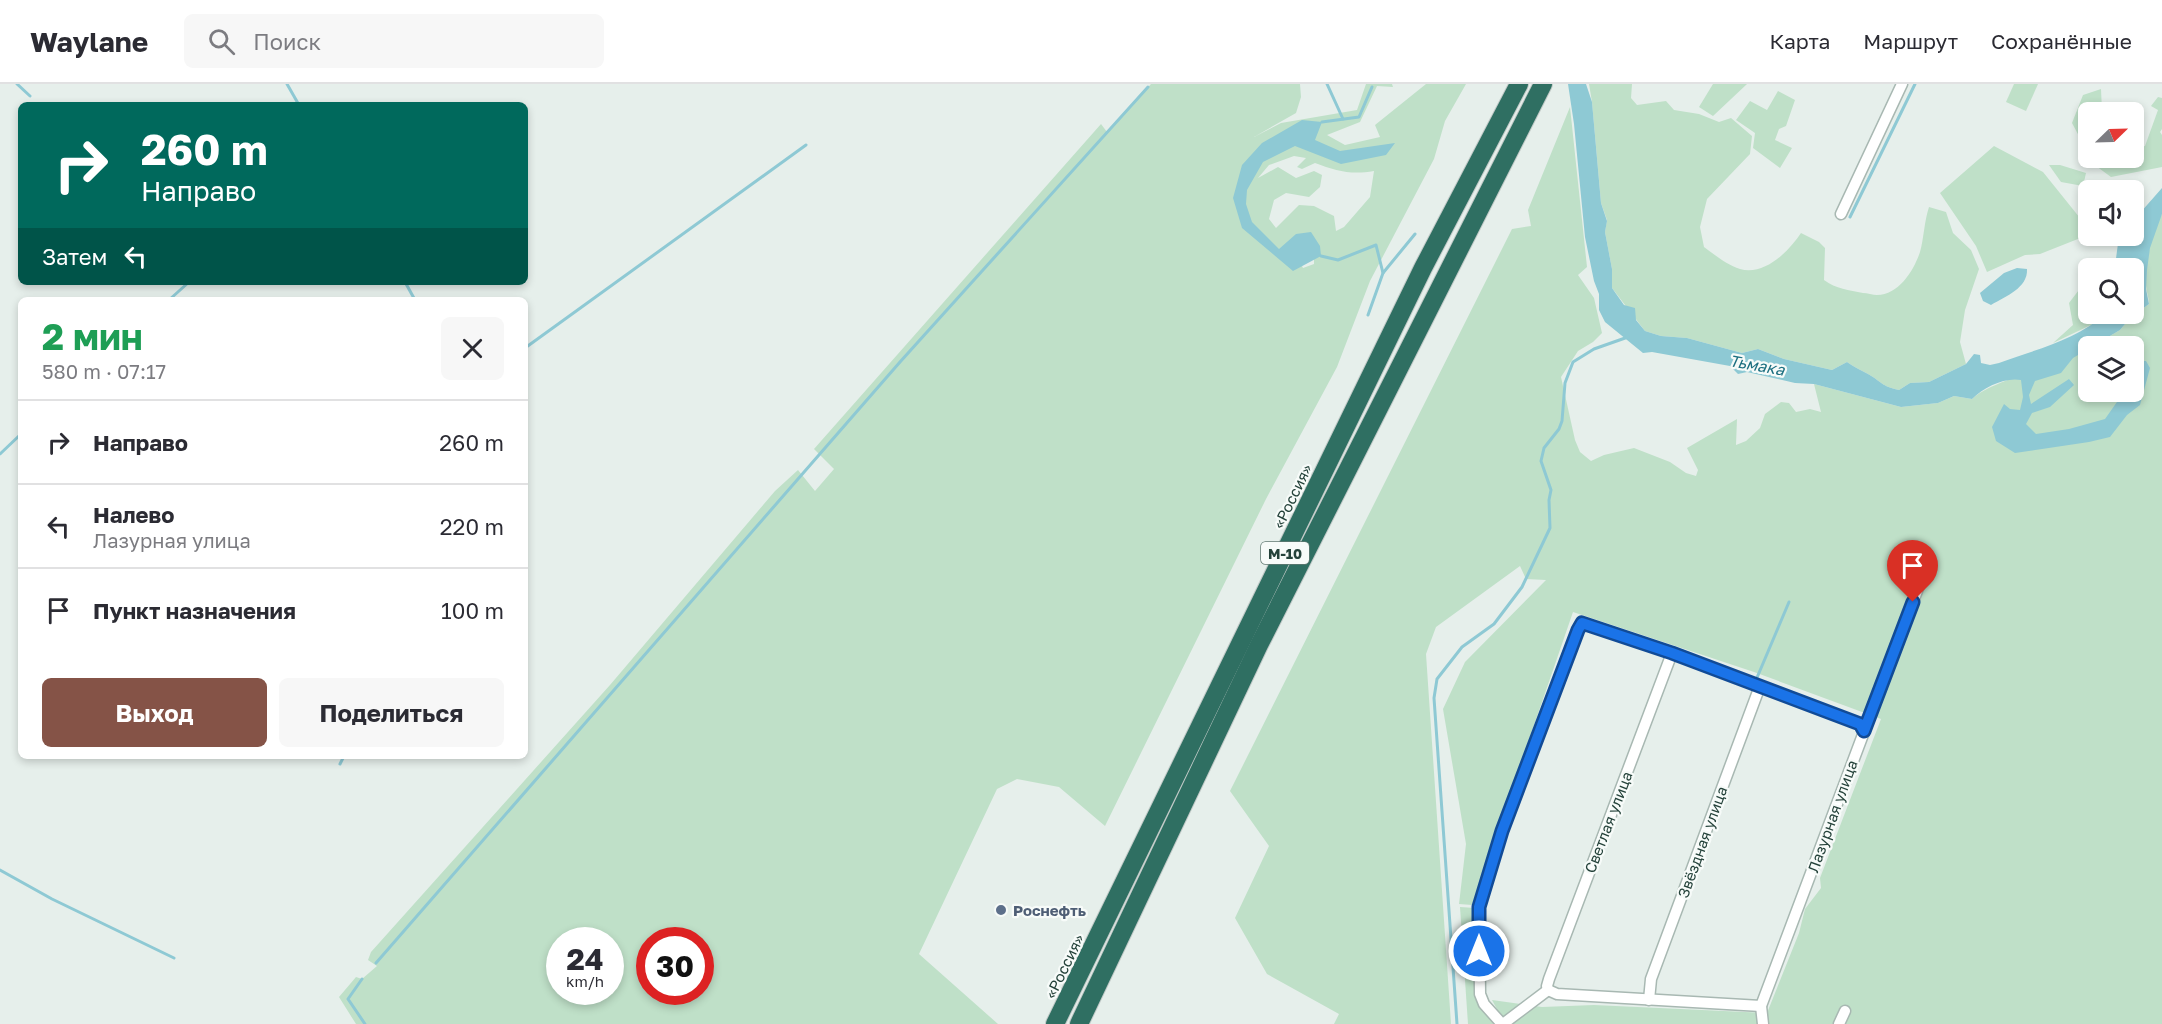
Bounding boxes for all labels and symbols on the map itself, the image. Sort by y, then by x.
north arrow [2078,102,2144,168]
water label: Тьмака [1728,350,1787,380]
street label: «Россия» [1269,461,1315,531]
pin [1887,540,1938,602]
road number: М-10 [1261,542,1309,564]
street label: Лазурная улица [1803,757,1861,875]
street label: Светлая улица [1580,769,1636,875]
street label: Звёздная улица [1673,784,1731,900]
place label: Роснефть [1013,901,1086,919]
marker: Роснефть [994,903,1008,917]
position arrow [1447,919,1511,983]
speed limit sign: 30 [636,927,714,1005]
street label: «Россия» [1041,931,1087,1001]

